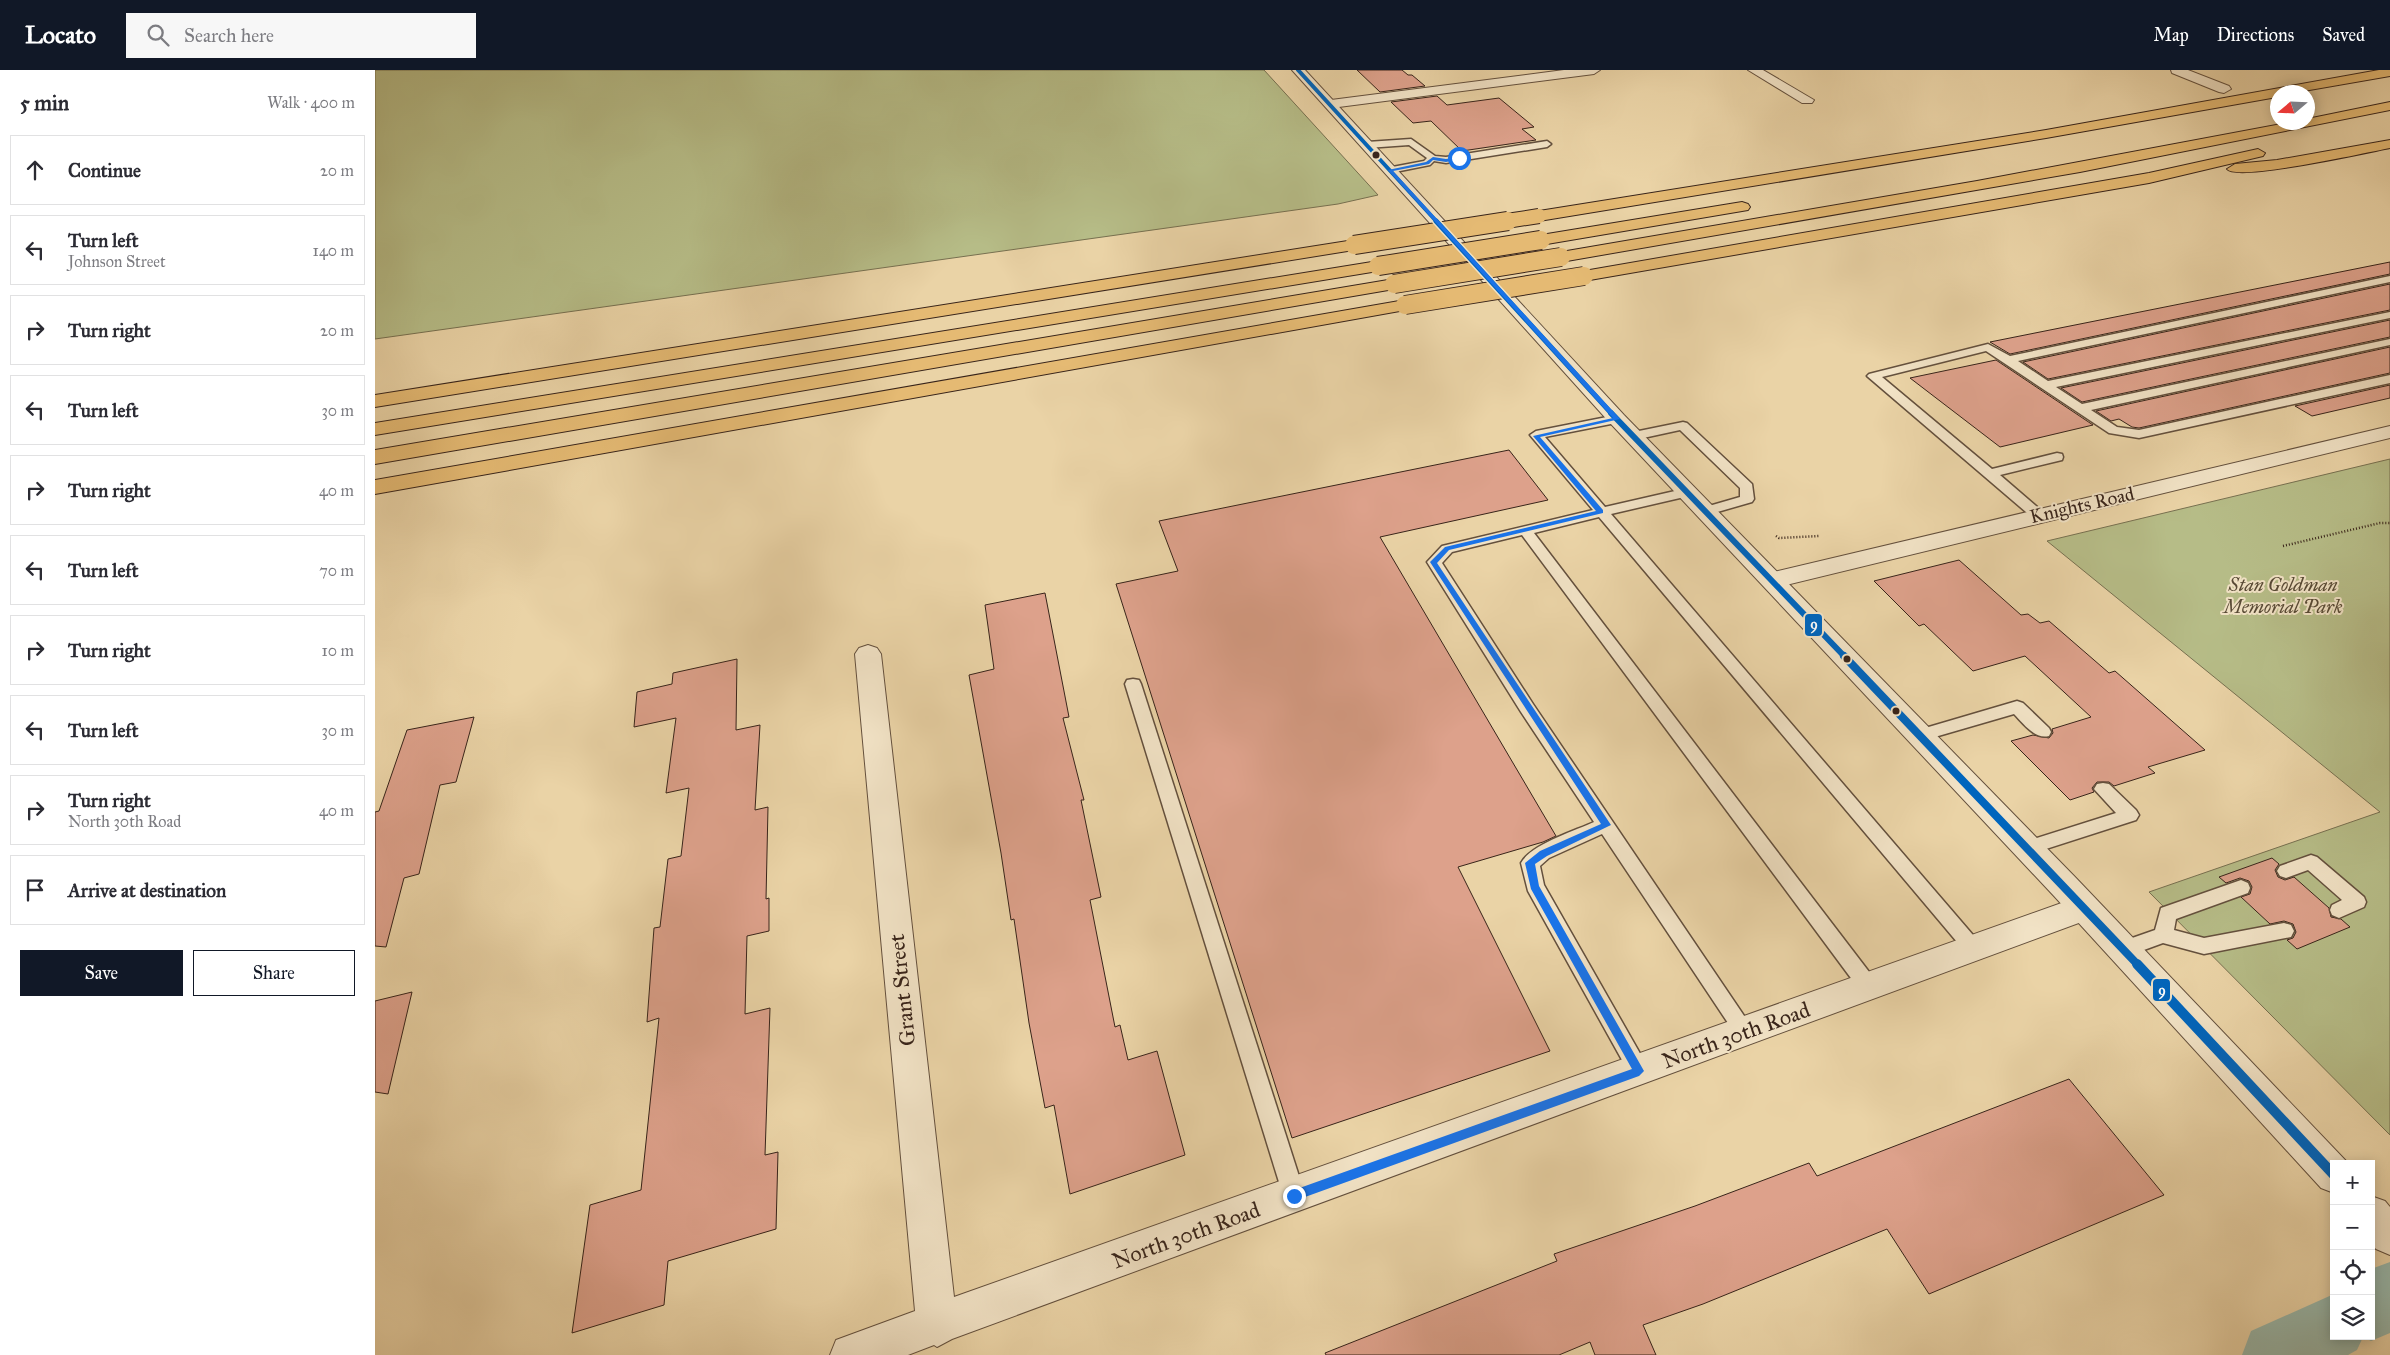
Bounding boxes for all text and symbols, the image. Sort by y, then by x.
search box [126,13,476,58]
text: Locato [25,20,96,50]
icon: search [144,21,172,49]
text: Search here [184,24,274,47]
text: Map [2153,24,2189,46]
text: Directions [2217,24,2294,46]
text: Saved [2322,24,2365,46]
north arrow [2270,85,2315,130]
text: 5 min [20,90,69,116]
text: Walk · 400 m [267,93,355,112]
route start [1448,147,1471,170]
unlabelled marker [1371,150,1381,160]
icon: ahead [21,156,49,184]
text: Continue [68,159,141,182]
text: 20 m [320,161,354,180]
text: Turn left [68,229,138,252]
icon: left [21,236,49,264]
text: 140 m [313,241,354,260]
text: Johnson Street [68,252,166,271]
icon: right [21,316,49,344]
text: Turn right [68,319,151,342]
text: 20 m [320,321,354,340]
icon: left [21,396,49,424]
text: Turn left [68,399,138,422]
text: 30 m [321,401,354,420]
icon: right [21,476,49,504]
text: Turn right [68,479,151,502]
text: 40 m [319,481,354,500]
street label: Knights Road [2028,482,2137,529]
icon: left [21,556,49,584]
text: Turn left [68,559,138,582]
text: 70 m [319,561,354,580]
park label: Stan Goldman Memorial Park [2222,573,2343,618]
line badge: 9 [1804,613,1823,637]
text: 9 [1810,616,1818,634]
icon: right [21,636,49,664]
text: Turn right [68,639,151,662]
text: 10 m [322,641,354,660]
unlabelled marker [1842,654,1852,664]
unlabelled marker [1891,706,1901,716]
icon: left [21,716,49,744]
text: Turn left [68,719,138,742]
text: 30 m [321,721,354,740]
text: Turn right [68,789,151,812]
icon: right [21,796,49,824]
text: 40 m [319,801,354,820]
text: North 30th Road [68,812,181,831]
icon: arrive [21,876,49,904]
text: Arrive at destination [68,879,226,902]
street label: Grant Street [883,932,921,1047]
button: Save [20,950,183,996]
button: Share [193,950,355,996]
line badge: 9 [2152,978,2171,1002]
text: 9 [2158,982,2166,1000]
street label: North 30th Road [1658,996,1814,1074]
map controls [2330,1160,2375,1340]
button: + [2330,1160,2375,1205]
route end [1283,1185,1306,1208]
street label: North 30th Road [1108,1196,1264,1274]
button: − [2330,1205,2375,1250]
button: locate [2330,1250,2375,1295]
button: layers [2330,1295,2375,1340]

